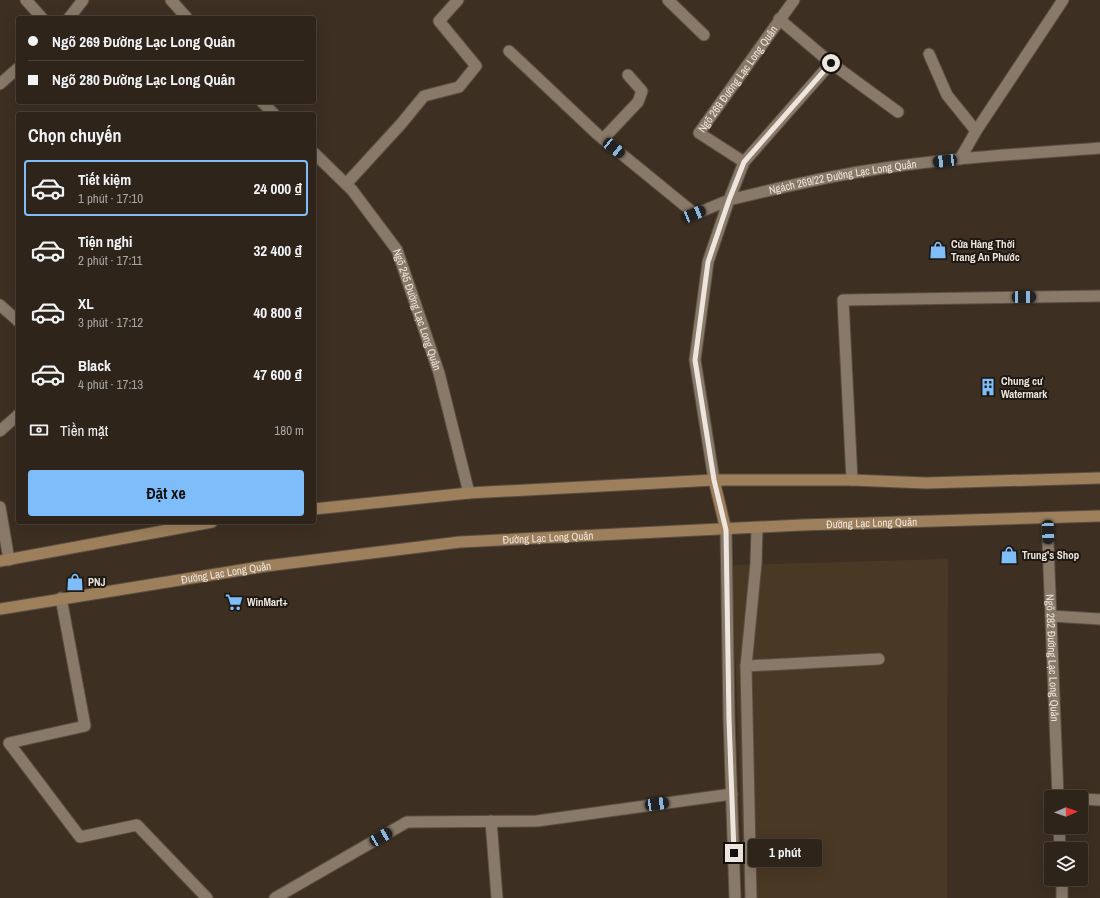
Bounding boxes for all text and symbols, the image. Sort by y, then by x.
street label: Ngõ 269 Đường Lạc Long Quân [695,23,780,135]
text: Ngõ 269 Đường Lạc Long Quân [52,31,235,52]
route start [822,54,840,72]
text: Ngõ 280 Đường Lạc Long Quân [52,69,235,90]
text: Chọn chuyến [28,123,122,148]
car [601,136,627,160]
car [932,154,958,168]
street label: Ngách 269/22 Đường Lạc Long Quân [768,157,917,197]
text: Tiết kiệm [78,169,131,190]
icon: car [30,170,66,206]
text: 24 000 ₫ [253,178,302,199]
text: 1 phút · 17:10 [78,190,143,207]
car [681,204,707,224]
text: Tiện nghi [78,231,132,252]
icon: car [30,232,66,268]
place label: Cửa Hàng Thời Trang An Phước [951,237,1020,264]
text: 32 400 ₫ [253,240,302,261]
shop icon: Cửa Hàng Thời Trang An Phước [928,240,948,260]
street label: Ngõ 245 Đường Lạc Long Quân [390,247,445,372]
text: 2 phút · 17:11 [78,252,142,269]
car [1012,291,1036,303]
text: XL [78,293,94,314]
icon: car [30,294,66,330]
text: 40 800 ₫ [253,302,302,323]
text: 3 phút · 17:12 [78,314,143,331]
text: Black [78,355,111,376]
icon: car [30,356,66,392]
text: 47 600 ₫ [253,364,302,385]
place label: Chung cư Watermark [1001,374,1048,401]
text: 4 phút · 17:13 [78,376,143,393]
building icon: Chung cư Watermark [978,377,998,397]
icon: cash [28,419,50,441]
text: Tiền mặt [60,420,108,441]
text: 180 m [274,422,304,439]
button: Đặt xe [28,470,304,516]
street label: Đường Lạc Long Quân [826,515,917,531]
car [1042,520,1054,544]
street label: Đường Lạc Long Quân [502,528,594,547]
shop icon: Trung's Shop [999,545,1019,565]
place label: Trung's Shop [1022,548,1080,562]
street label: Đường Lạc Long Quân [180,558,272,587]
shop icon: PNJ [65,572,85,592]
place label: PNJ [88,575,106,589]
supermarket icon: WinMart+ [224,592,244,612]
street label: Ngõ 282 Đường Lạc Long Quân [1043,594,1062,722]
place label: WinMart+ [247,595,288,609]
north arrow [1044,790,1088,834]
map controls [1044,790,1088,886]
car [644,796,670,812]
car [368,826,394,848]
callout: 1 phút [748,839,822,867]
button: layers [1044,842,1088,886]
route end [725,844,743,862]
text: 1 phút [769,844,801,861]

